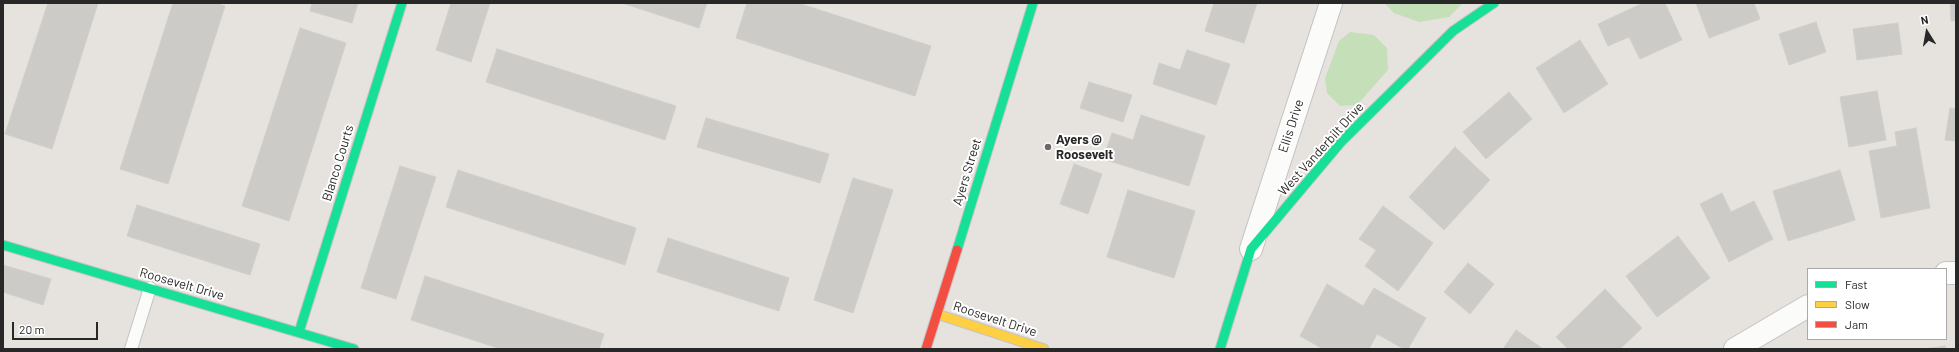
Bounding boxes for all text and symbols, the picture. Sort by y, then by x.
north arrow [1907,12,1947,52]
text: N [1920,13,1929,27]
street label: Ellis Drive [1275,97,1307,155]
street label: West Vanderbilt Drive [1275,99,1367,199]
street label: Blanco Courts [319,123,357,203]
place label: Ayers @ Roosevelt [1056,132,1113,163]
street label: Ayers Street [949,137,985,207]
marker: Ayers @ Roosevelt [1043,142,1053,152]
street label: Roosevelt Drive [138,264,226,304]
legend [1807,268,1947,340]
text: Fast [1845,277,1868,291]
text: Slow [1845,297,1870,311]
street label: Roosevelt Drive [951,298,1039,340]
scale bar [14,314,100,340]
text: Jam [1845,317,1868,331]
text: 20 m [19,322,45,336]

